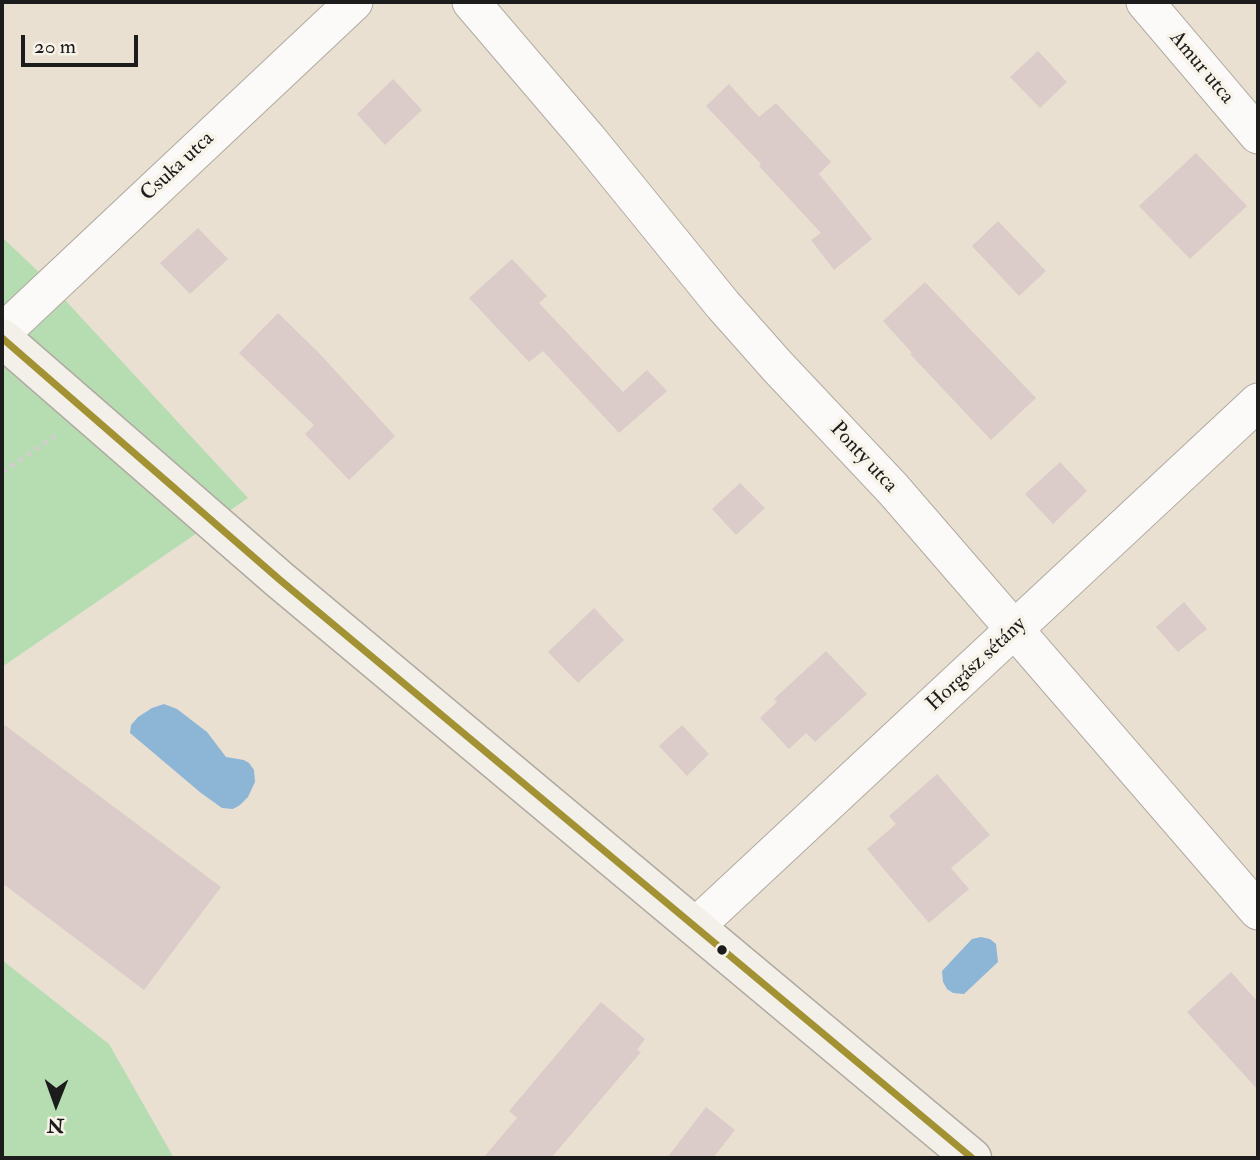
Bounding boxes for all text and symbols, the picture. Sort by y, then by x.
scale bar [24,21,142,65]
street label: Amur utca [1163,26,1239,110]
text: 20 m [34,33,76,60]
street label: Csuka utca [136,127,220,207]
street label: Ponty utca [824,417,902,499]
street label: Horgász sétány [922,613,1032,717]
unlabelled marker [715,943,729,957]
north arrow [21,1069,91,1139]
text: N [47,1113,64,1137]

